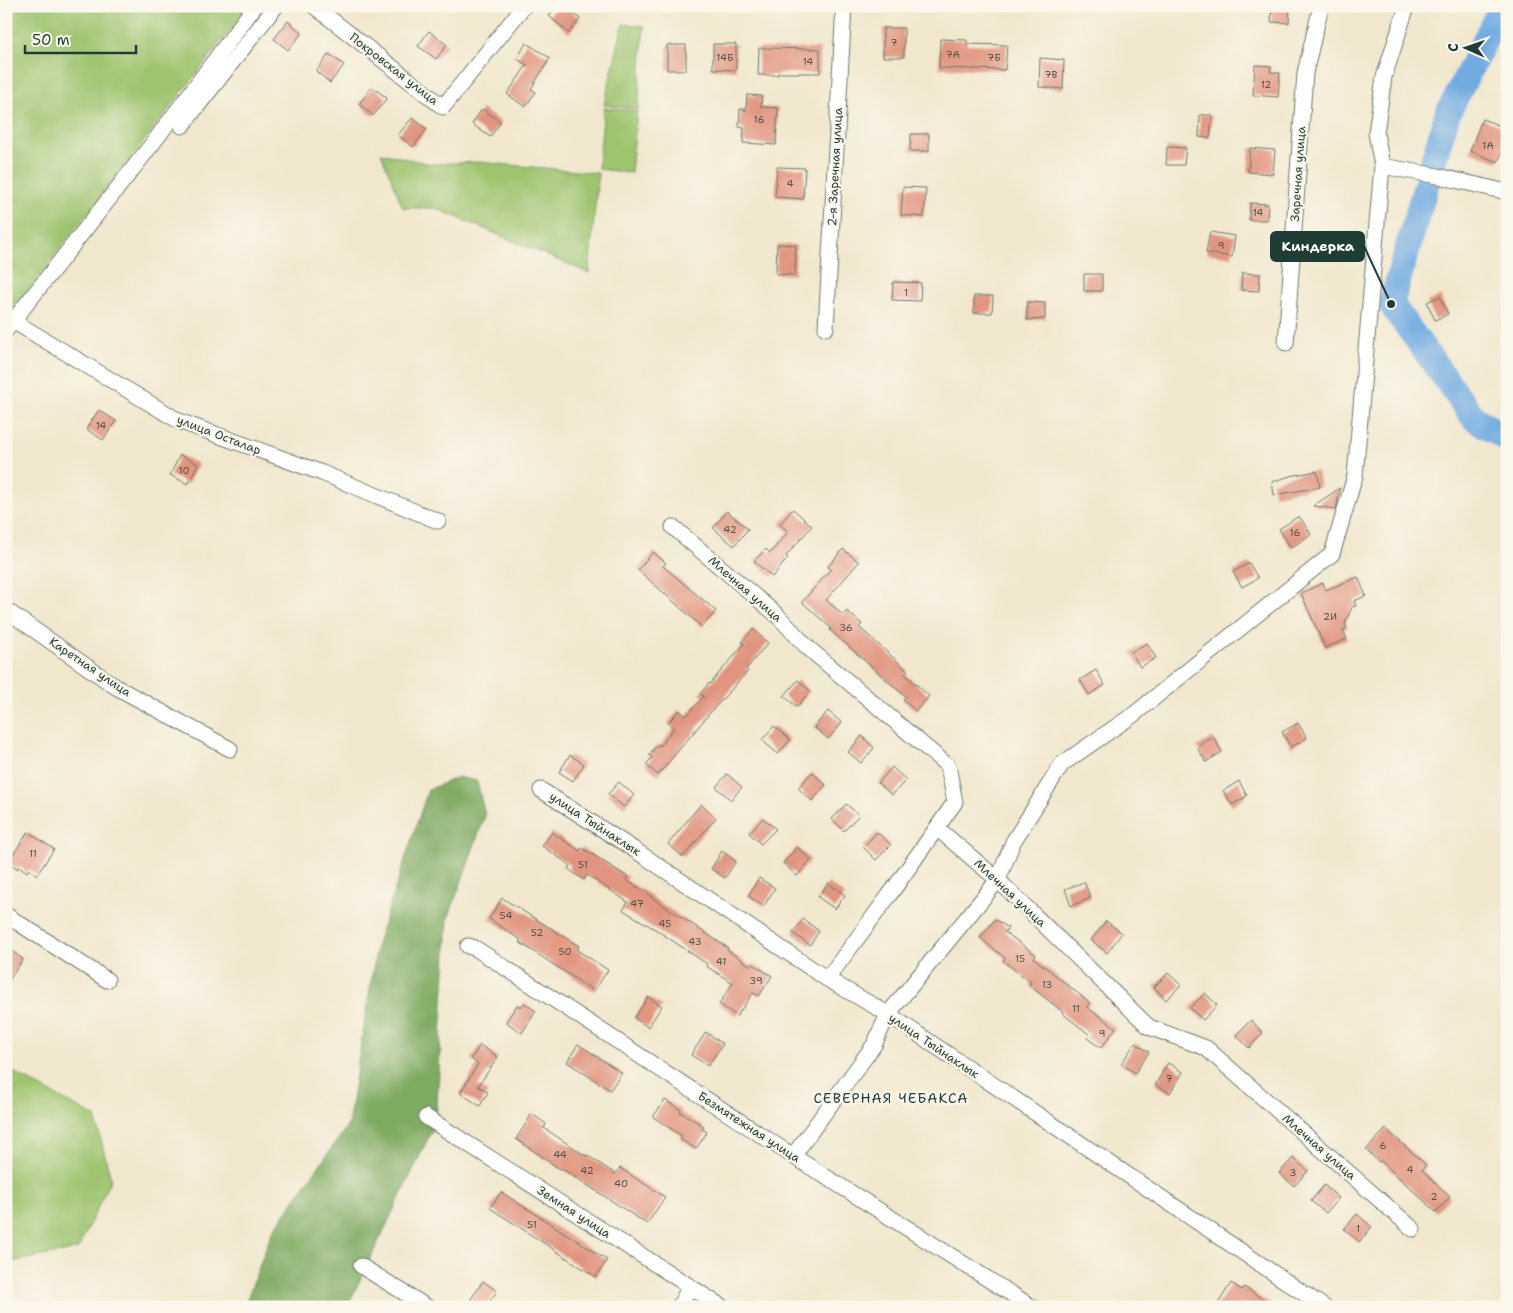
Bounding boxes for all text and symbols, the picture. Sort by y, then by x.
scale bar [25,22,136,54]
north arrow [1440,22,1490,72]
street label: Покровская улица [346,29,442,109]
text: 50 m [32,30,70,50]
house number: 7 [891,36,898,49]
text: С [1444,43,1462,52]
house number: 7А [946,48,960,61]
house number: 14Б [716,51,734,64]
house number: 7Б [987,51,1001,64]
house number: 14 [803,55,813,68]
house number: 7В [1045,68,1058,81]
house number: 12 [1261,78,1271,91]
street label: 2-я Заречная улица [824,107,846,227]
house number: 16 [754,113,764,126]
street label: Заречная улица [1287,125,1309,222]
house number: 1А [1482,139,1494,152]
house number: 4 [787,177,794,190]
house number: 14 [1253,206,1263,219]
callout: Киндерка [1271,232,1364,261]
text: Киндерка [1282,237,1355,255]
house number: 9 [1218,239,1225,252]
house number: 1 [904,286,908,299]
street label: улица Осталар [175,412,264,458]
house number: 14 [96,419,106,432]
house number: 10 [179,464,189,477]
house number: 42 [723,523,737,536]
house number: 16 [1290,526,1300,539]
street label: Млечная улица [705,553,786,626]
house number: 2И [1323,610,1337,623]
house number: 36 [839,621,853,634]
street label: Каретная улица [46,634,135,701]
street label: улица Тыйнаклык [546,788,644,860]
house number: 11 [29,847,37,860]
street label: Млечная улица [971,856,1050,931]
house number: 51 [578,858,588,871]
house number: 47 [630,897,644,910]
house number: 54 [500,909,512,922]
house number: 45 [659,917,671,930]
house number: 52 [531,926,543,939]
house number: 43 [688,935,702,948]
house number: 50 [558,945,572,958]
house number: 15 [1015,952,1025,965]
house number: 41 [716,955,726,968]
house number: 39 [749,974,763,987]
house number: 13 [1042,978,1052,991]
house number: 11 [1072,1002,1080,1015]
street label: улица Тыйнаклык [886,1010,983,1083]
house number: 9 [1099,1027,1106,1040]
house number: 7 [1166,1072,1173,1085]
street label: Безмятежная улица [695,1088,804,1166]
district label: СЕВЕРНАЯ ЧЕБАКСА [814,1089,968,1107]
street label: Млечная улица [1279,1111,1360,1184]
house number: 6 [1380,1139,1387,1152]
house number: 44 [553,1148,567,1161]
house number: 4 [1407,1163,1414,1176]
house number: 42 [580,1164,594,1177]
house number: 3 [1290,1166,1297,1179]
house number: 40 [614,1177,628,1190]
street label: Земная улица [534,1182,614,1242]
house number: 2 [1431,1190,1438,1203]
house number: 51 [527,1218,537,1231]
house number: 1 [1356,1222,1360,1235]

